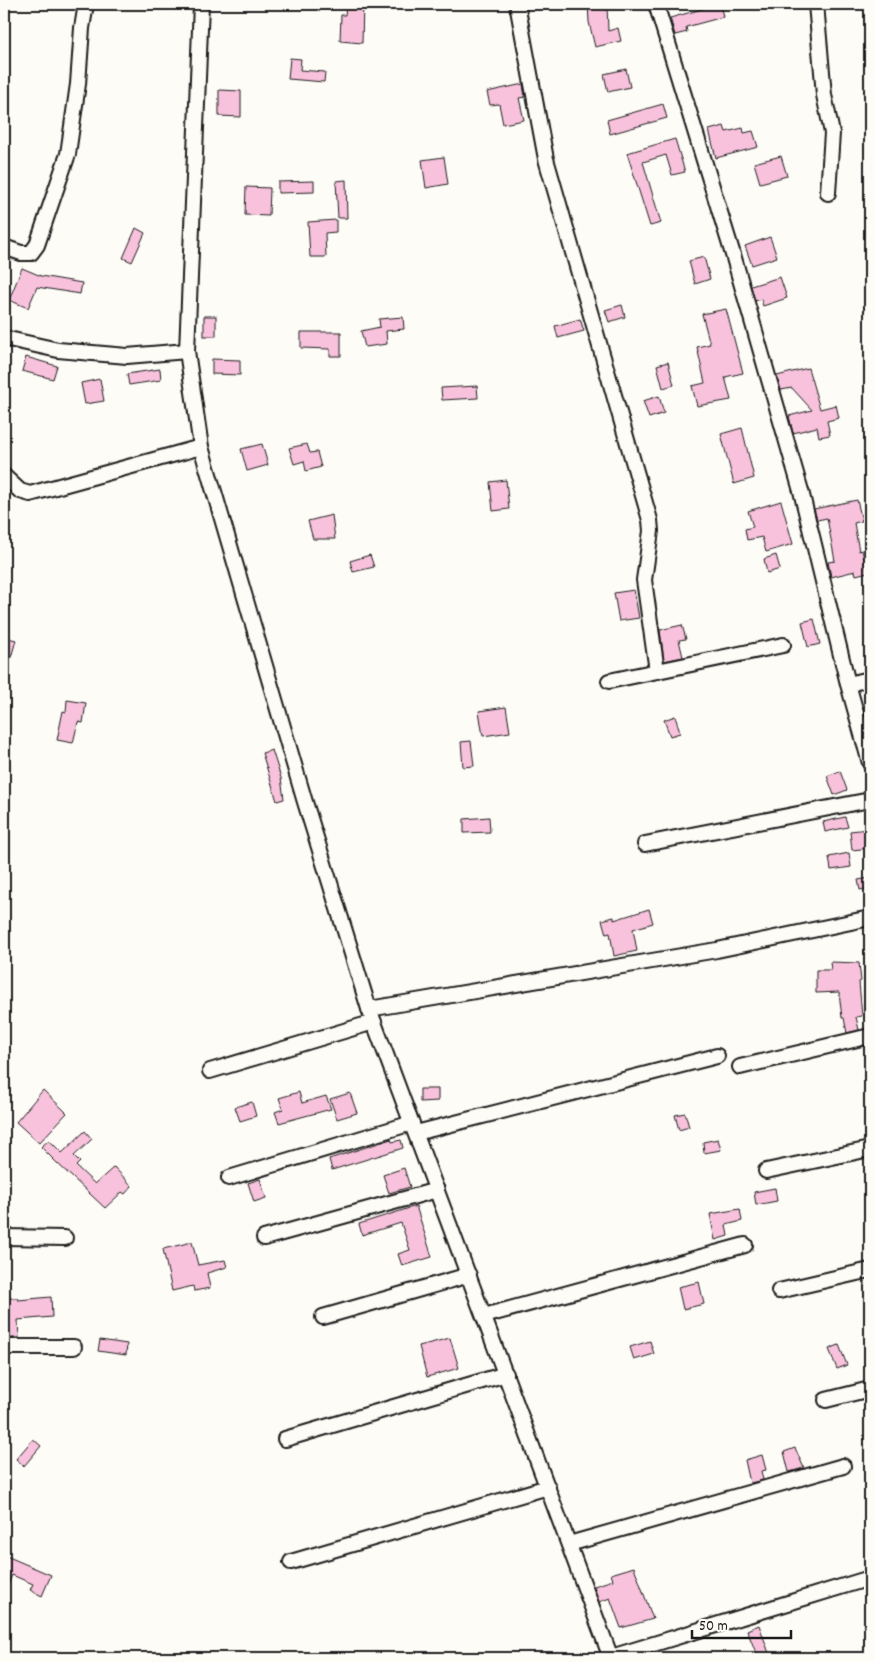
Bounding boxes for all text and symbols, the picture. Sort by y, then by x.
scale bar [692,1607,790,1639]
text: 50 m [699,1616,728,1638]

